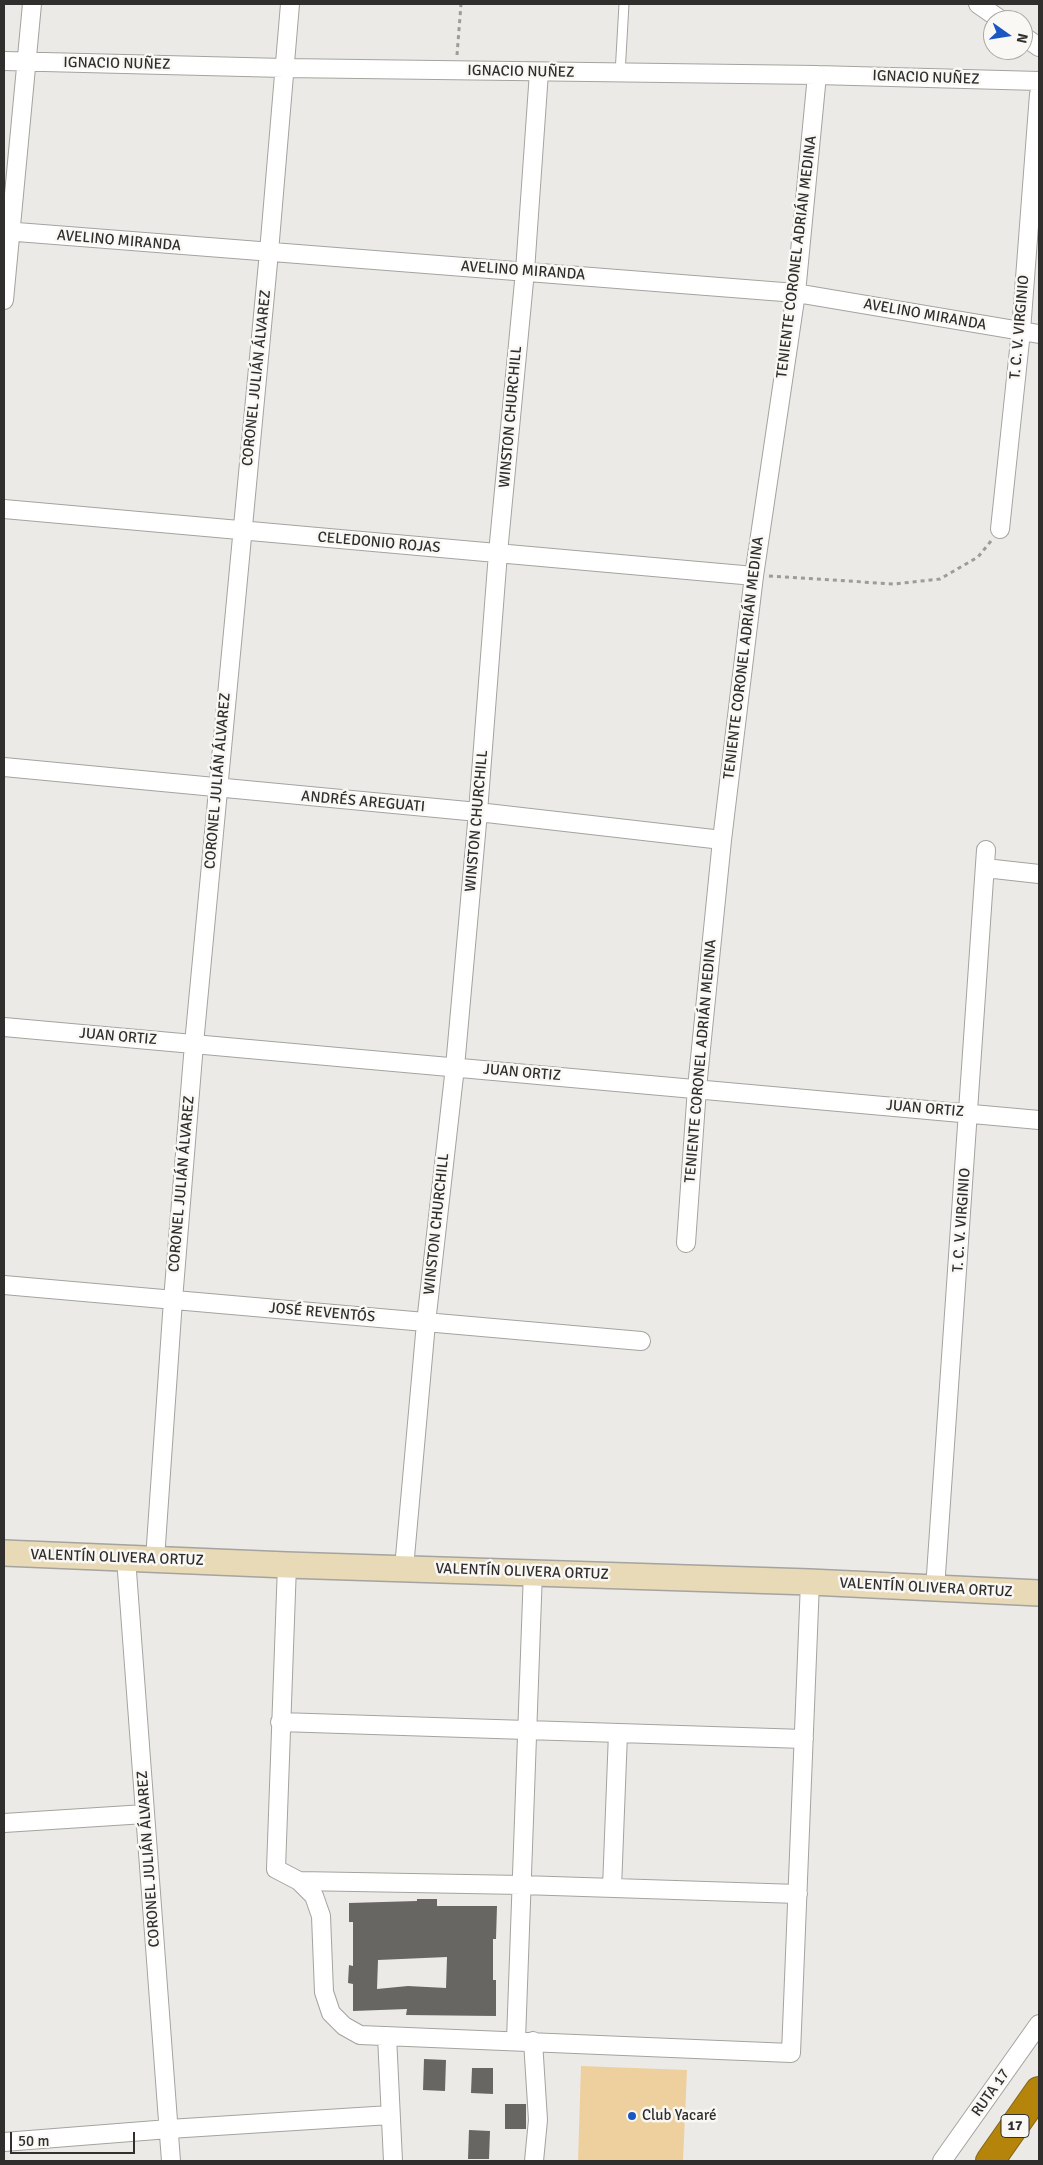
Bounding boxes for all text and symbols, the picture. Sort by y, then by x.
north arrow [983,10,1033,60]
text: N [1013,32,1032,45]
street label: IGNACIO NUÑEZ [63,54,171,74]
street label: IGNACIO NUÑEZ [467,62,575,82]
street label: IGNACIO NUÑEZ [872,67,980,89]
street label: TENIENTE CORONEL ADRIÁN MEDINA [773,135,821,379]
street label: AVELINO MIRANDA [56,227,182,255]
street label: AVELINO MIRANDA [460,258,586,284]
street label: T. C. V. VIRGINIO [1006,274,1034,380]
street label: CORONEL JULIÁN ÁLVAREZ [239,289,275,467]
street label: AVELINO MIRANDA [862,295,988,335]
street label: WINSTON CHURCHILL [496,345,526,489]
street label: CELEDONIO ROJAS [317,529,441,557]
street label: TENIENTE CORONEL ADRIÁN MEDINA [720,536,768,780]
street label: CORONEL JULIÁN ÁLVAREZ [201,692,235,870]
street label: WINSTON CHURCHILL [462,749,492,893]
street label: ANDRÉS AREGUATI [300,788,426,816]
street label: TENIENTE CORONEL ADRIÁN MEDINA [681,938,721,1184]
street label: JUAN ORTIZ [78,1025,158,1049]
street label: JUAN ORTIZ [482,1061,562,1085]
street label: CORONEL JULIÁN ÁLVAREZ [165,1095,199,1273]
street label: JUAN ORTIZ [885,1097,965,1121]
street label: WINSTON CHURCHILL [421,1152,453,1296]
street label: T. C. V. VIRGINIO [949,1167,975,1273]
street label: JOSÉ REVENTÓS [268,1299,376,1327]
street label: VALENTÍN OLIVERA ORTUZ [30,1546,204,1570]
street label: VALENTÍN OLIVERA ORTUZ [435,1560,609,1584]
street label: VALENTÍN OLIVERA ORTUZ [839,1574,1013,1602]
street label: CORONEL JULIÁN ÁLVAREZ [134,1770,164,1948]
street label: RUTA 17 [968,2066,1014,2120]
place label: Club Yacaré [642,2107,717,2125]
marker: Club Yacaré [626,2110,638,2122]
road number: 17 [1001,2114,1029,2138]
scale bar [12,2122,138,2154]
text: 50 m [18,2132,49,2150]

